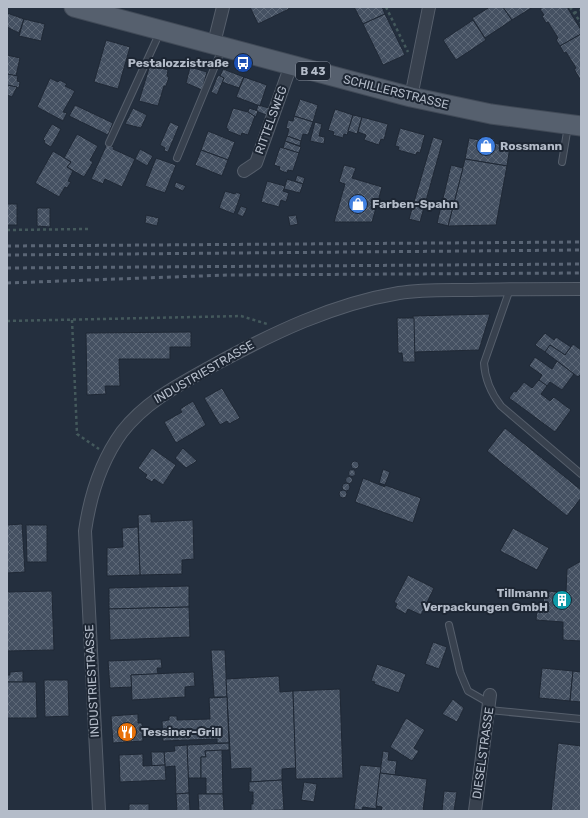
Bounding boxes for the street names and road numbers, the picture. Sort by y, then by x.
road number: B 43 [296,62,330,80]
street label: SCHILLERSTRASSE [342,72,450,112]
street label: RITTELSWEG [252,84,290,156]
street label: INDUSTRIESTRASSE [151,338,257,406]
street label: INDUSTRIESTRASSE [82,624,102,738]
street label: DIESELSTRASSE [470,706,496,800]

